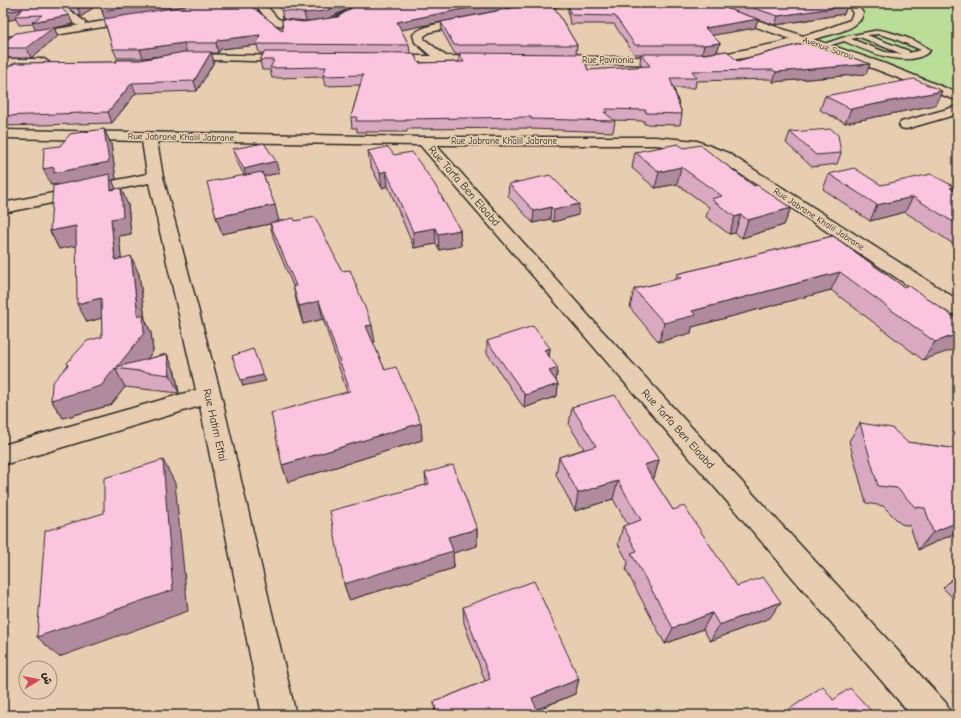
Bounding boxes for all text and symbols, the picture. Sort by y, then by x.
street label: Avenue Sarou [801,35,855,61]
street label: Rue Pavnonia [582,55,634,65]
street label: Rue Jabrane Khalil Jabrane [128,131,235,143]
street label: Rue Jabrane Khalil Jabrane [451,136,558,146]
street label: Rue Tarfa Ben Elaabd [425,143,503,229]
street label: Rue Jabrane Khalil Jabrane [772,186,867,252]
street label: Rue Hatim Ettai [200,387,230,463]
street label: Rue Tarfa Ben Elaabd [639,387,717,472]
north arrow [18,660,58,700]
text: ش [40,671,55,685]

